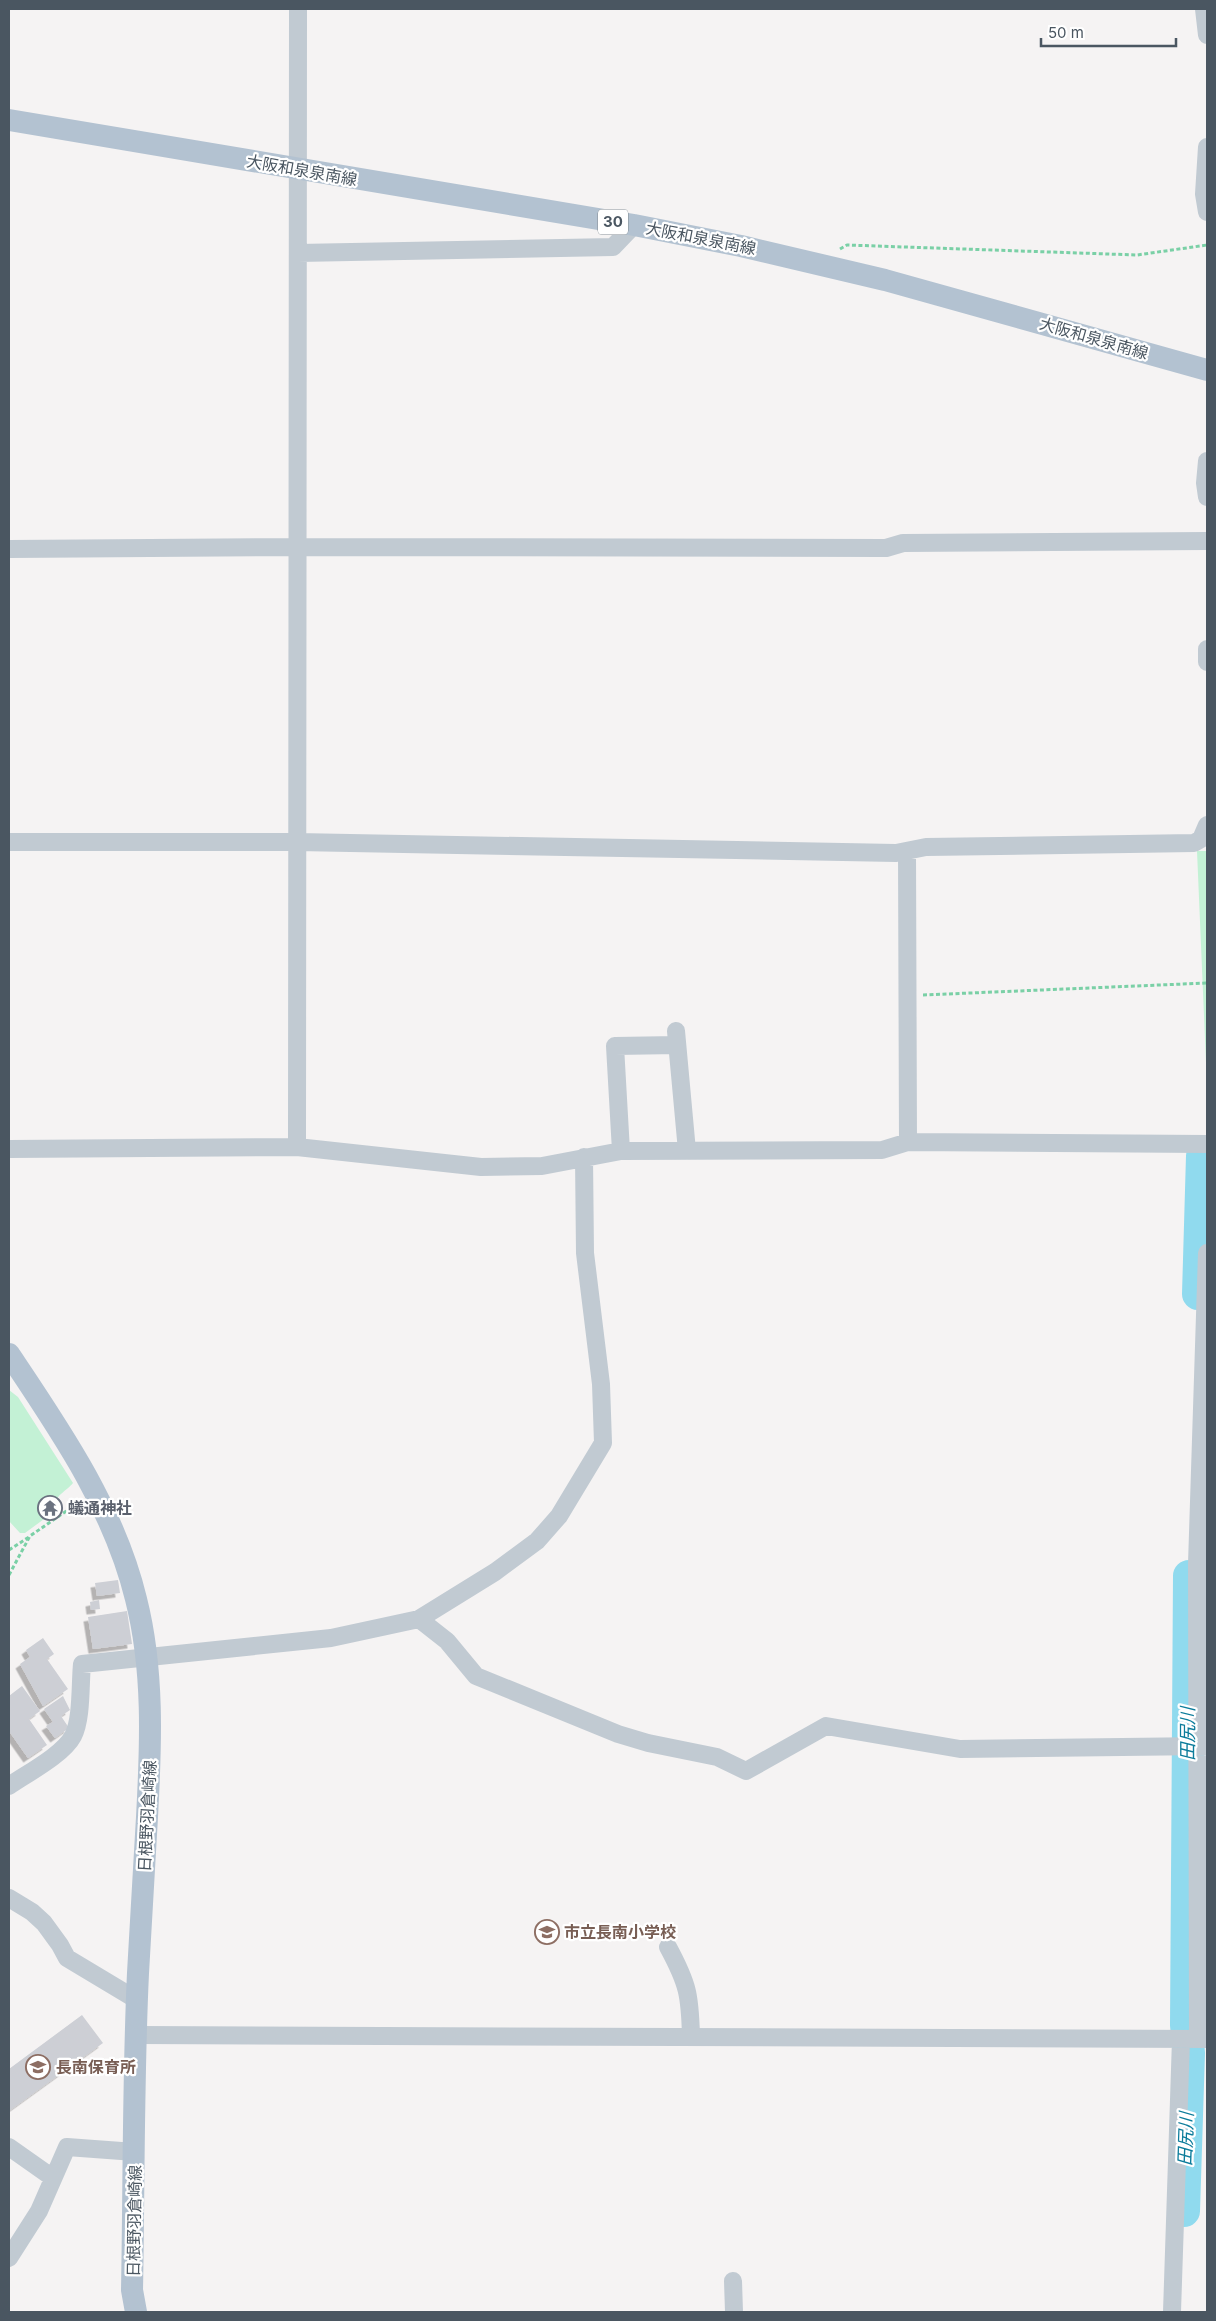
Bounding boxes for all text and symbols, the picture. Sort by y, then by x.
scale bar [1041,15,1176,47]
text: 50 m [1048,23,1084,42]
street label: 大阪和泉泉南線 [245,150,359,190]
road number: 30 [598,210,628,234]
street label: 大阪和泉泉南線 [644,217,758,259]
street label: 大阪和泉泉南線 [1037,313,1151,363]
temple icon: 蟻通神社 [37,1495,63,1521]
place label: 蟻通神社 [68,1498,132,1518]
water label: 田尻川 [1177,1705,1198,1761]
street label: 日根野羽倉崎線 [134,1760,160,1872]
school or university icon: 市立長南小学校 [534,1919,560,1945]
place label: 市立長南小学校 [564,1922,676,1942]
school or university icon: 長南保育所 [25,2054,51,2080]
place label: 長南保育所 [56,2057,136,2077]
water label: 田尻川 [1174,2110,1197,2166]
street label: 日根野羽倉崎線 [123,2165,145,2277]

